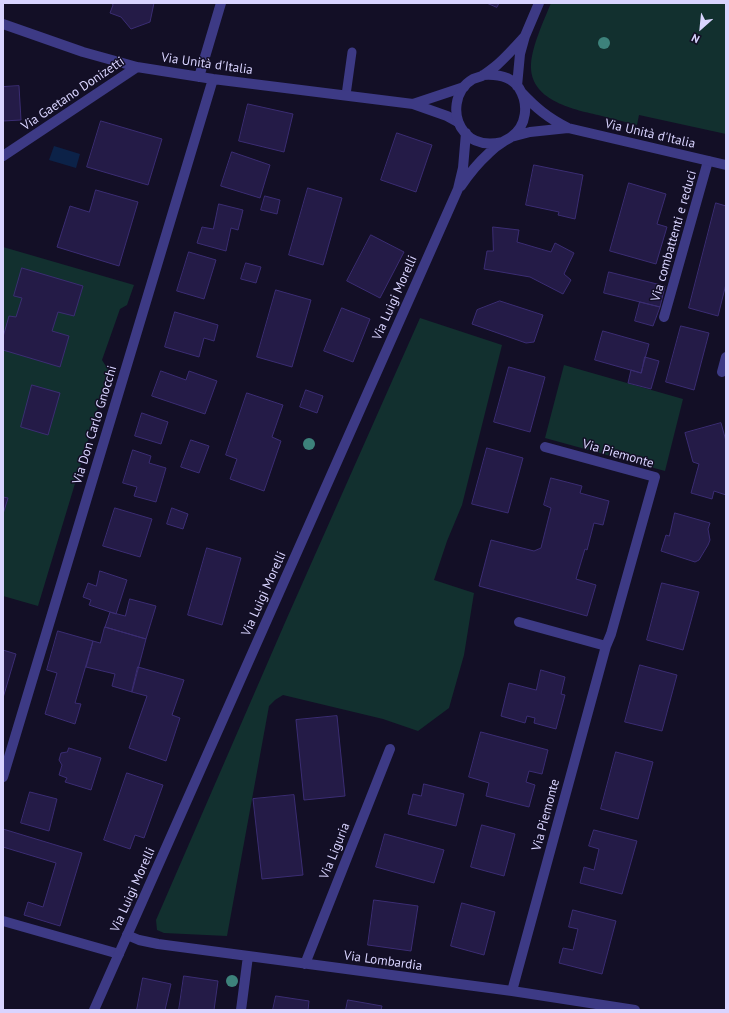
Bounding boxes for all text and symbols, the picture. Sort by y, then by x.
north arrow [681,8,721,48]
text: N [689,31,702,47]
street label: Via Unità d'Italia [160,50,254,78]
street label: Via Gaetano Donizetti [19,54,127,134]
street label: Via Unità d'Italia [603,116,697,152]
street label: Via combattenti e reduci [648,169,700,303]
street label: Via Luigi Morelli [369,253,421,343]
street label: Via Don Carlo Gnocchi [70,364,120,486]
street label: Via Piemonte [580,436,656,472]
street label: Via Luigi Morelli [238,549,290,639]
street label: Via Piemonte [529,777,563,853]
street label: Via Liguria [317,821,353,881]
street label: Via Luigi Morelli [107,845,159,935]
street label: Via Lombardia [343,948,423,974]

